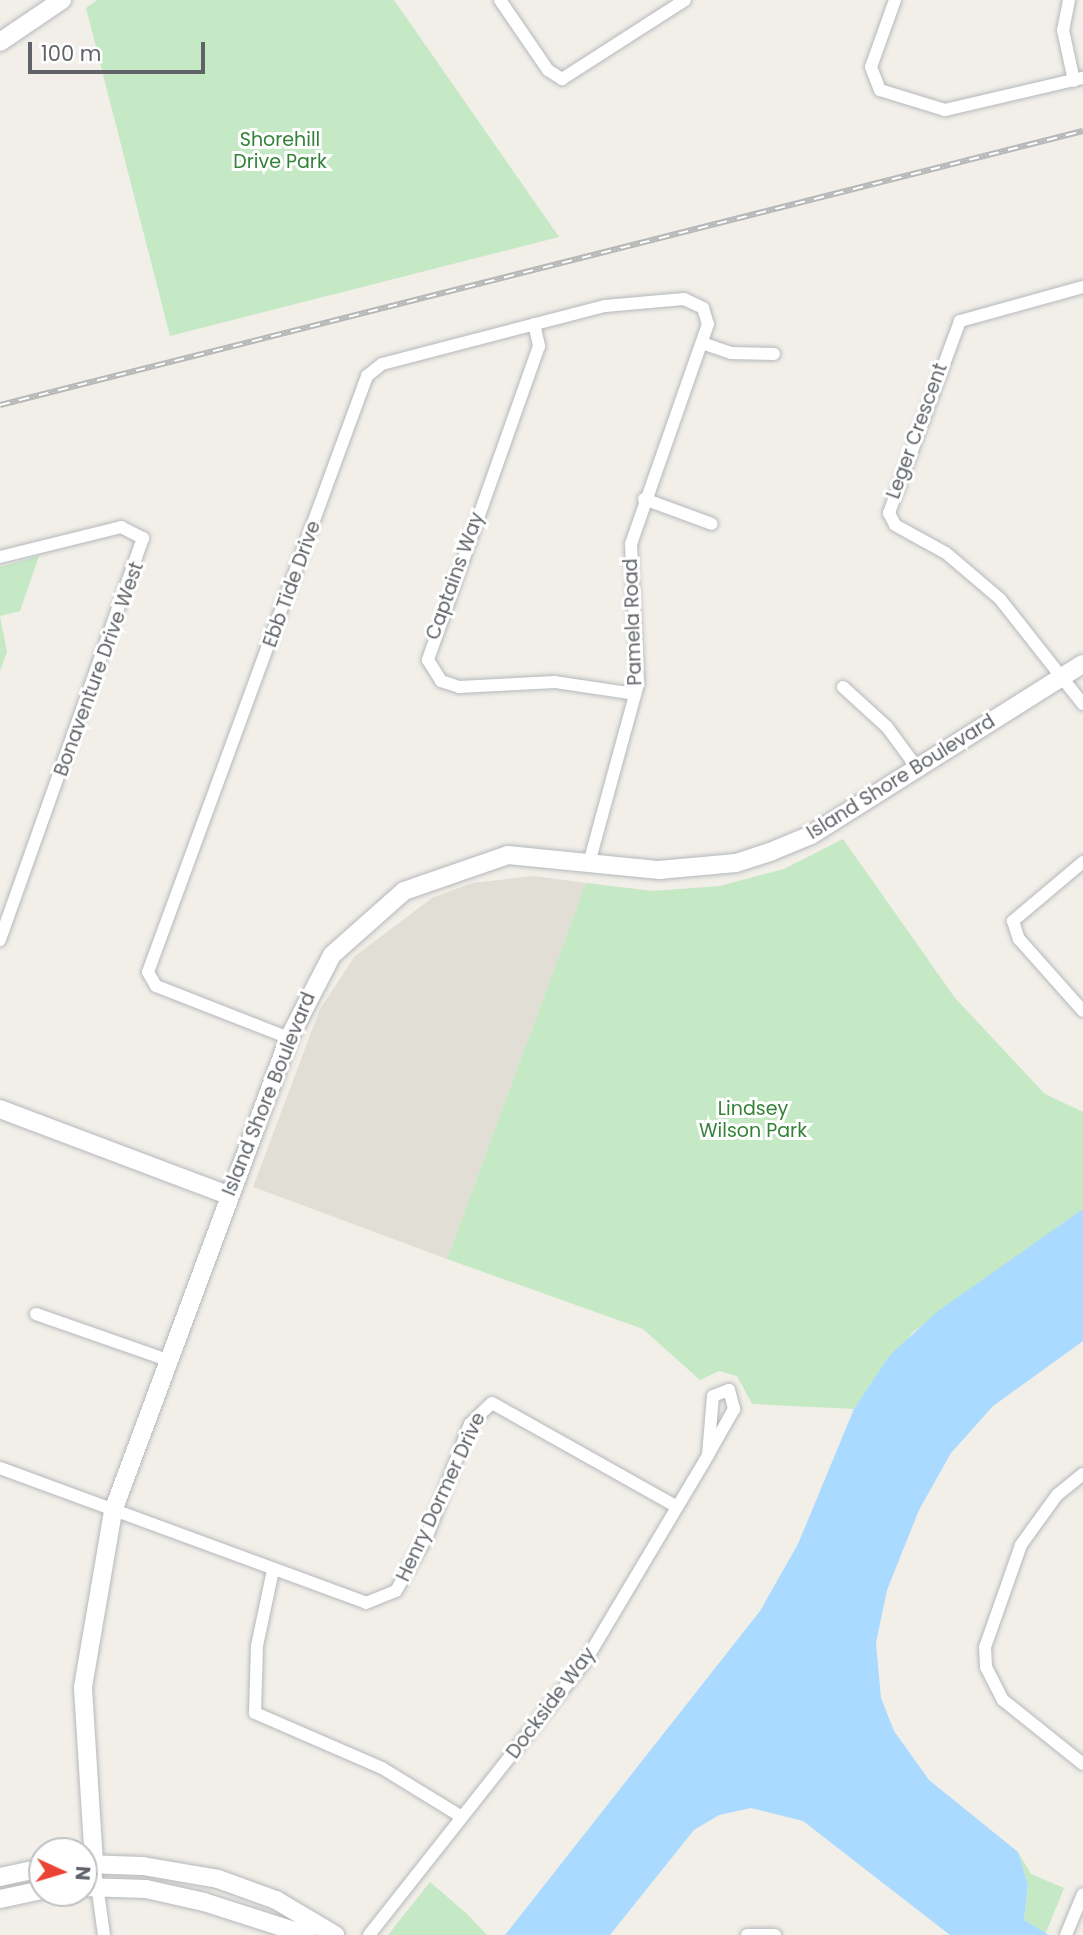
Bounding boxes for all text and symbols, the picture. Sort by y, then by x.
scale bar [32,28,208,72]
text: 100 m [41,39,101,68]
park label: Shorehill Drive Park [233,129,327,173]
street label: Leger Crescent [882,360,952,502]
street label: Captains Way [421,509,489,643]
street label: Ebb Tide Drive [259,518,325,650]
street label: Pamela Road [619,558,647,686]
street label: Bonaventure Drive West [50,559,148,779]
street label: Island Shore Boulevard [803,710,999,844]
street label: Island Shore Boulevard [218,989,320,1199]
park label: Lindsey Wilson Park [699,1098,807,1142]
street label: Henry Dormer Drive [392,1409,490,1585]
street label: Dockside Way [502,1643,600,1763]
north arrow [28,1837,98,1907]
text: N [68,1865,96,1881]

